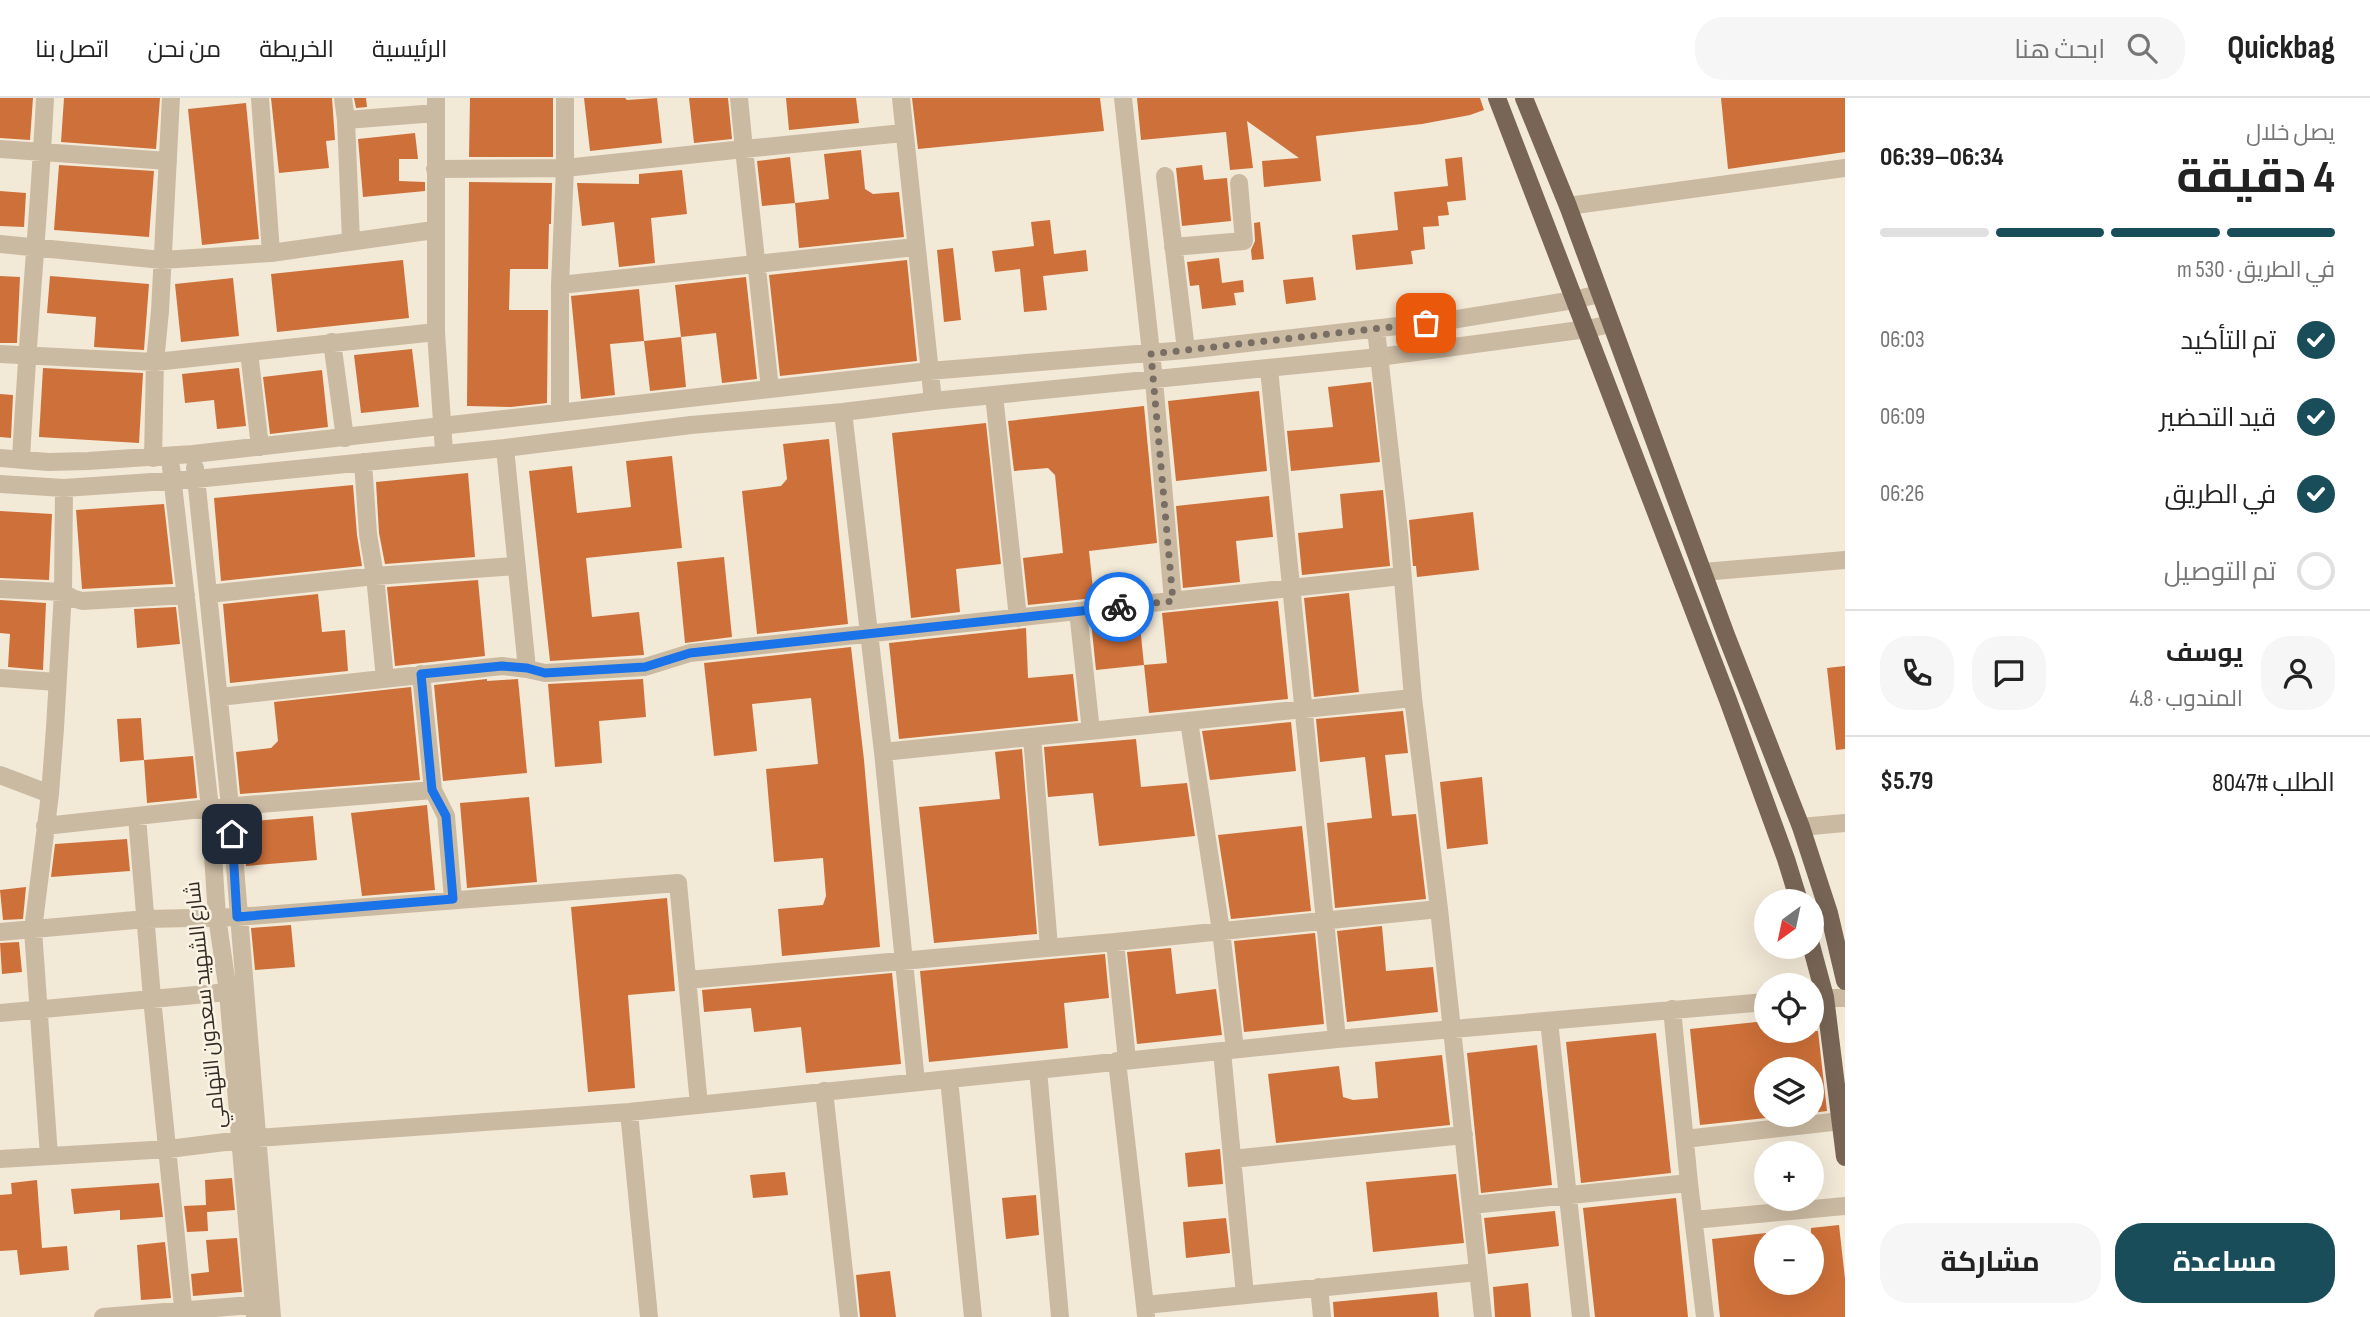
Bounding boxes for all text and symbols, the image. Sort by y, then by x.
search box [1695,17,2185,80]
text: Quickbag [2227,28,2335,68]
icon: search [2123,29,2161,67]
text: اتصل بنا [35,35,109,64]
text: من نحن [147,35,221,64]
text: الخريطة [259,35,334,64]
text: الرئيسية [372,35,447,64]
text: ابحث هنا [2014,35,2105,66]
text: يصل خلال [2246,119,2335,147]
text: 06:34–06:39 [1880,142,2004,173]
text: 4 دقيقة [2176,151,2335,206]
text: في الطريق · 530 m [2177,256,2335,284]
pin [1396,293,1456,353]
icon: bag [1407,304,1445,342]
icon: check [2297,321,2335,359]
text: 06:03 [1880,326,1925,354]
text: تم التأكيد [2181,326,2276,357]
icon: check [2297,398,2335,436]
text: 06:09 [1880,403,1925,431]
text: قيد التحضير [2159,403,2276,434]
icon: check [2297,475,2335,513]
text: 06:26 [1880,480,1924,508]
text: في الطريق [2165,480,2276,511]
text: تم التوصيل [2164,557,2276,588]
courier [1084,572,1154,642]
icon: bike [1100,588,1138,626]
button: phone [1880,636,1954,710]
button: chat [1972,636,2046,710]
button: person [2261,636,2335,710]
text: يوسف [2166,638,2243,669]
text: المندوب · 4.8 [2129,685,2243,713]
text: $5.79 [1880,766,1933,797]
text: الطلب #8047 [2212,768,2335,799]
pin [202,804,262,864]
icon: home [213,815,251,853]
street label: شارع الشهيد سعدون التهامي [180,880,234,1130]
north arrow [1754,889,1824,959]
map controls [1754,889,1824,1295]
button: locate [1754,973,1824,1043]
button: layers [1754,1057,1824,1127]
button: + [1754,1141,1824,1211]
button: مشاركة [1880,1223,2101,1303]
button: مساعدة [2115,1223,2335,1303]
button: − [1754,1225,1824,1295]

